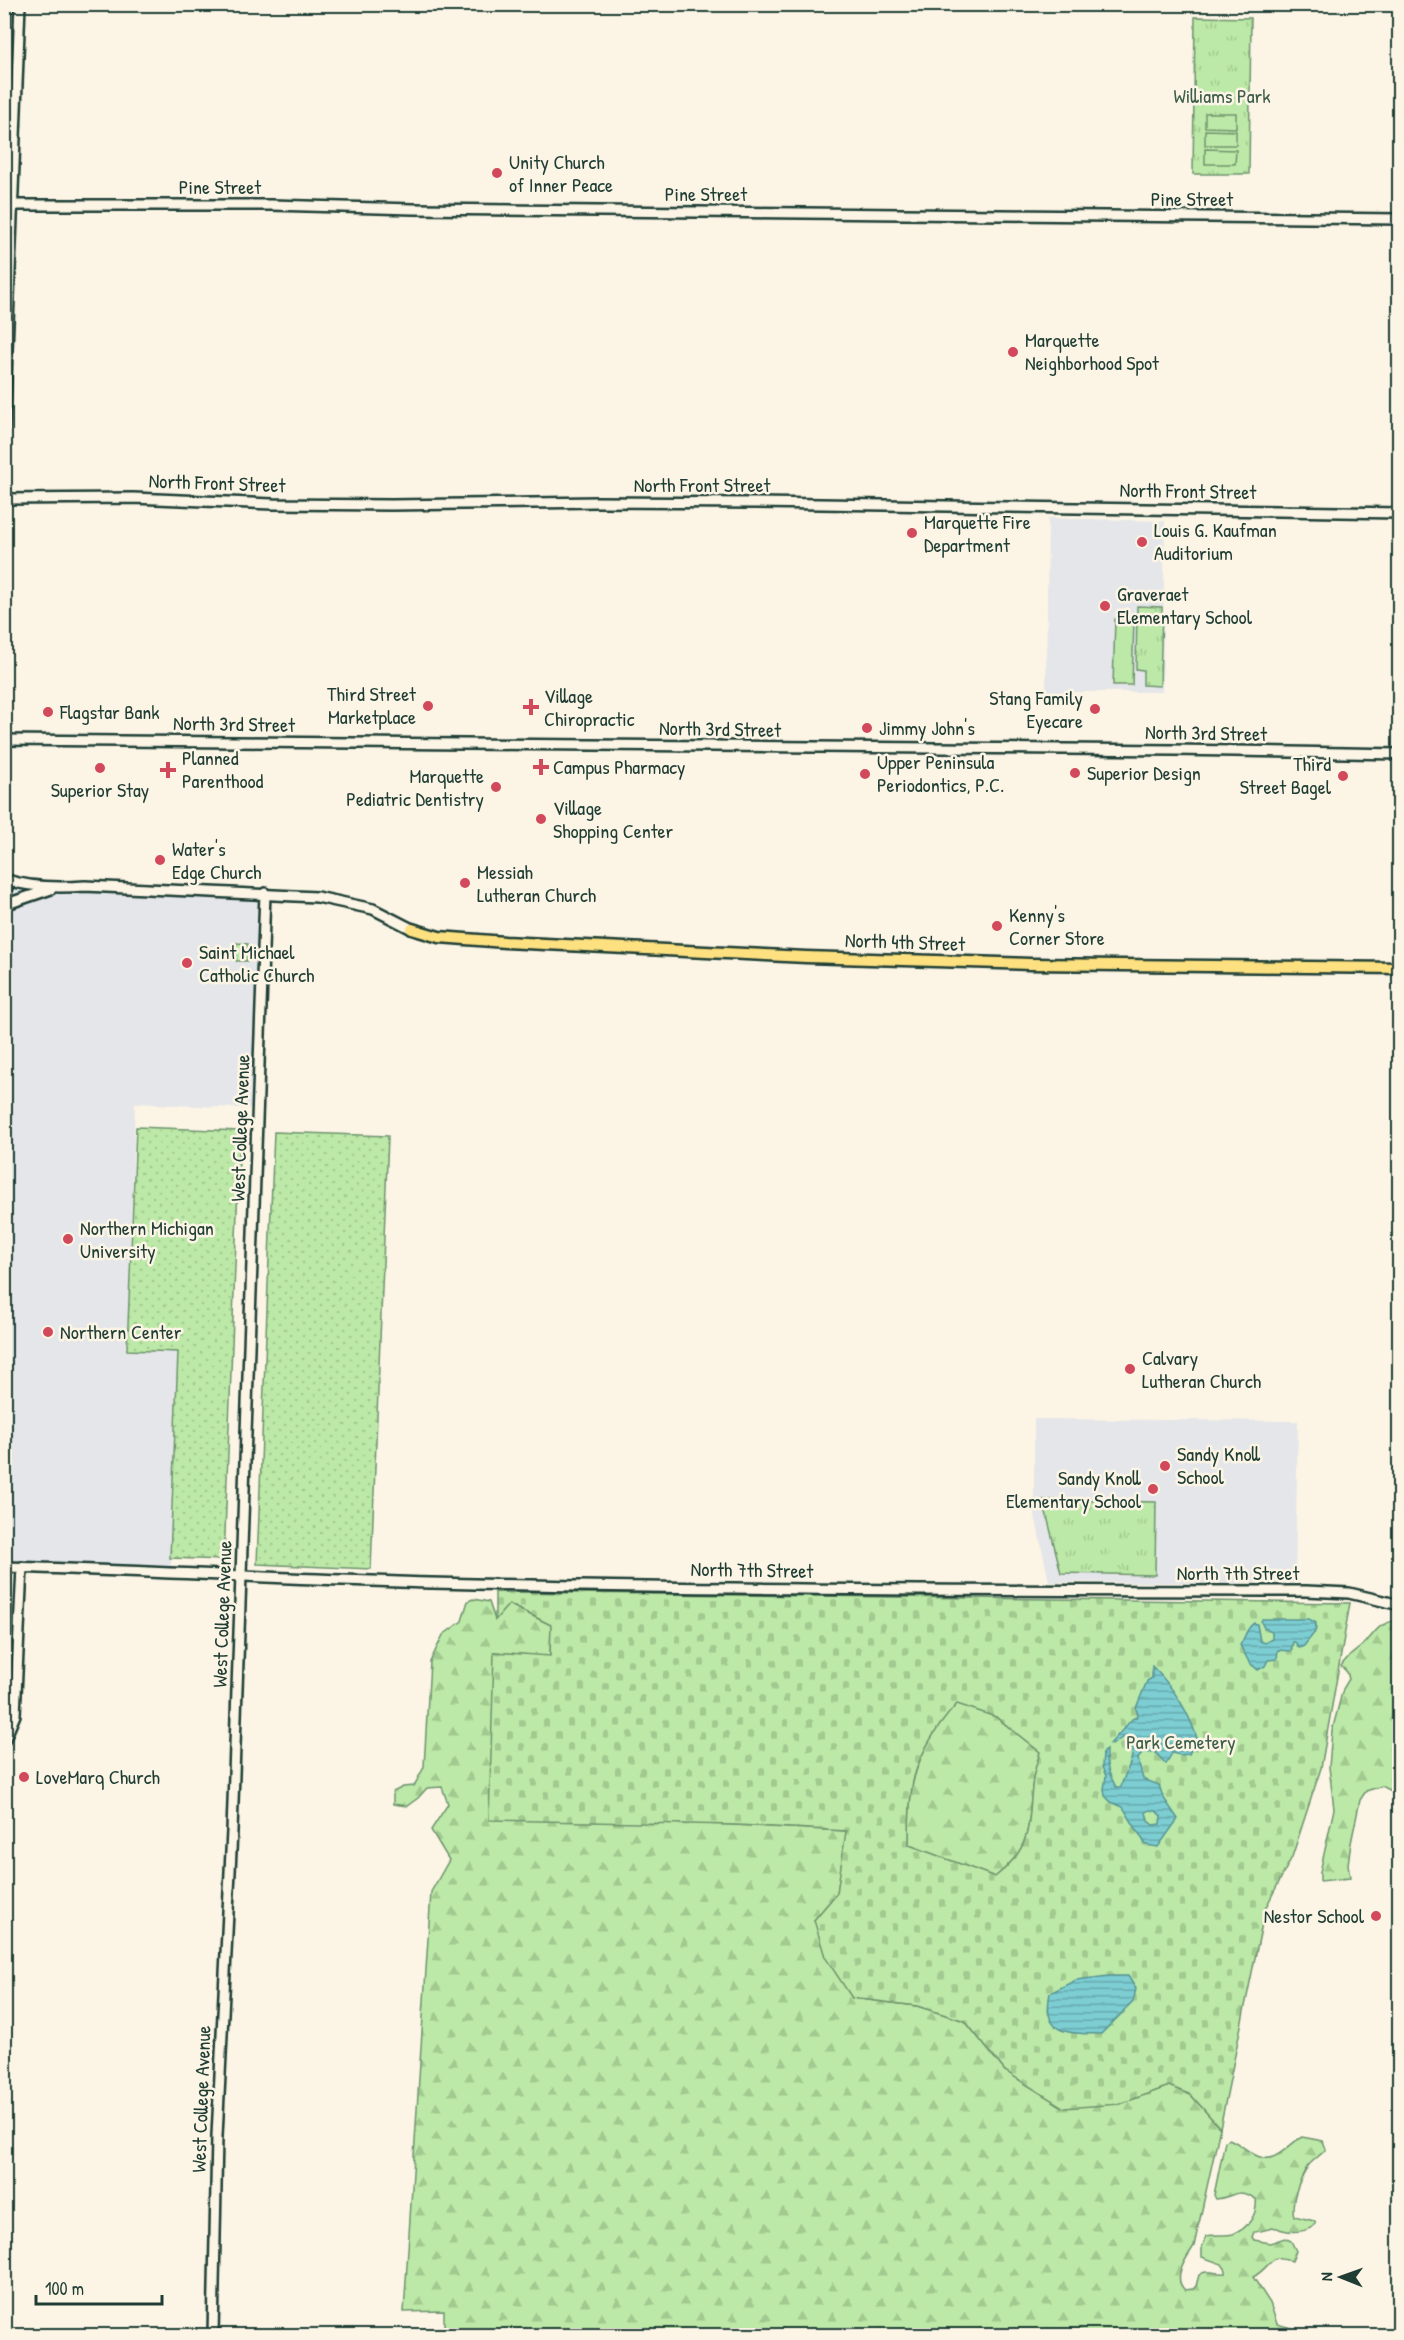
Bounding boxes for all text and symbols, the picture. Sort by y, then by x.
park label: Williams Park [1173,82,1271,109]
place label: Unity Church of Inner Peace [509,148,613,198]
marker: Unity Church of Inner Peace [490,166,504,180]
street label: Pine Street [179,173,262,200]
street label: Pine Street [665,180,748,207]
street label: Pine Street [1151,185,1234,212]
place label: Marquette Neighborhood Spot [1025,326,1160,376]
marker: Marquette Neighborhood Spot [1006,345,1020,359]
street label: North Front Street [148,467,287,498]
street label: North Front Street [634,471,771,498]
street label: North Front Street [1119,476,1258,505]
place label: Marquette Fire Department [924,508,1031,558]
place label: Louis G. Kaufman Auditorium [1154,516,1277,566]
marker: Marquette Fire Department [905,526,919,540]
marker: Louis G. Kaufman Auditorium [1135,535,1149,549]
place label: Graveraet Elementary School [1117,580,1253,630]
marker: Graveraet Elementary School [1098,599,1112,613]
place label: Third Street Marketplace [327,680,417,730]
place label: Village Chiropractic [544,682,635,732]
place label: Stang Family Eyecare [989,684,1083,734]
place label: Flagstar Bank [59,698,160,725]
marker: Village Chiropractic [522,698,540,716]
marker: Third Street Marketplace [421,699,435,713]
marker: Stang Family Eyecare [1088,702,1102,716]
marker: Flagstar Bank [41,705,55,719]
street label: North 3rd Street [173,709,296,738]
street label: North 3rd Street [659,714,782,743]
place label: Jimmy John's [879,714,975,741]
street label: North 3rd Street [1145,718,1268,747]
marker: Jimmy John's [860,721,874,735]
place label: Planned Parenthood [182,744,264,794]
place label: Upper Peninsula Periodontics, P.C. [877,748,1004,798]
place label: Third Street Bagel [1240,750,1332,800]
place label: Campus Pharmacy [553,753,685,780]
place label: Superior Design [1087,759,1201,786]
marker: Campus Pharmacy [534,760,548,774]
marker: Superior Stay [93,761,107,775]
marker: Planned Parenthood [159,761,177,779]
place label: Marquette Pediatric Dentistry [346,762,484,812]
marker: Superior Design [1068,766,1082,780]
marker: Upper Peninsula Periodontics, P.C. [858,767,872,781]
marker: Third Street Bagel [1336,769,1350,783]
place label: Superior Stay [51,776,149,803]
marker: Marquette Pediatric Dentistry [489,780,503,794]
place label: Village Shopping Center [553,794,674,844]
marker: Village Shopping Center [534,812,548,826]
place label: Water's Edge Church [172,835,261,885]
marker: Water's Edge Church [153,853,167,867]
place label: Messiah Lutheran Church [477,858,596,908]
marker: Messiah Lutheran Church [458,876,472,890]
place label: Kenny's Corner Store [1009,901,1105,951]
marker: Kenny's Corner Store [990,919,1004,933]
street label: North 4th Street [844,926,967,957]
place label: Saint Michael Catholic Church [199,938,315,988]
marker: Saint Michael Catholic Church [180,956,194,970]
street label: West College Avenue [223,1054,256,1202]
place label: Northern Michigan University [80,1214,214,1264]
marker: Northern Michigan University [61,1232,75,1246]
place label: Northern Center [60,1318,182,1345]
marker: Northern Center [41,1325,55,1339]
place label: Calvary Lutheran Church [1142,1344,1261,1394]
marker: Calvary Lutheran Church [1123,1362,1137,1376]
place label: Sandy Knoll School [1177,1440,1260,1490]
marker: Sandy Knoll School [1158,1459,1172,1473]
place label: Sandy Knoll Elementary School [1006,1464,1142,1514]
marker: Sandy Knoll Elementary School [1146,1482,1160,1496]
street label: West College Avenue [205,1540,238,1688]
street label: North 7th Street [690,1555,815,1584]
street label: North 7th Street [1177,1559,1300,1586]
park label: Park Cemetery [1126,1728,1236,1755]
place label: LoveMarq Church [36,1763,160,1790]
marker: LoveMarq Church [17,1770,31,1784]
place label: Nestor School [1264,1902,1365,1929]
marker: Nestor School [1369,1909,1383,1923]
street label: West College Avenue [184,2025,217,2173]
north arrow [1311,2247,1371,2307]
scale bar [36,2268,162,2306]
text: N [1315,2272,1337,2281]
text: 100 m [45,2276,84,2301]

